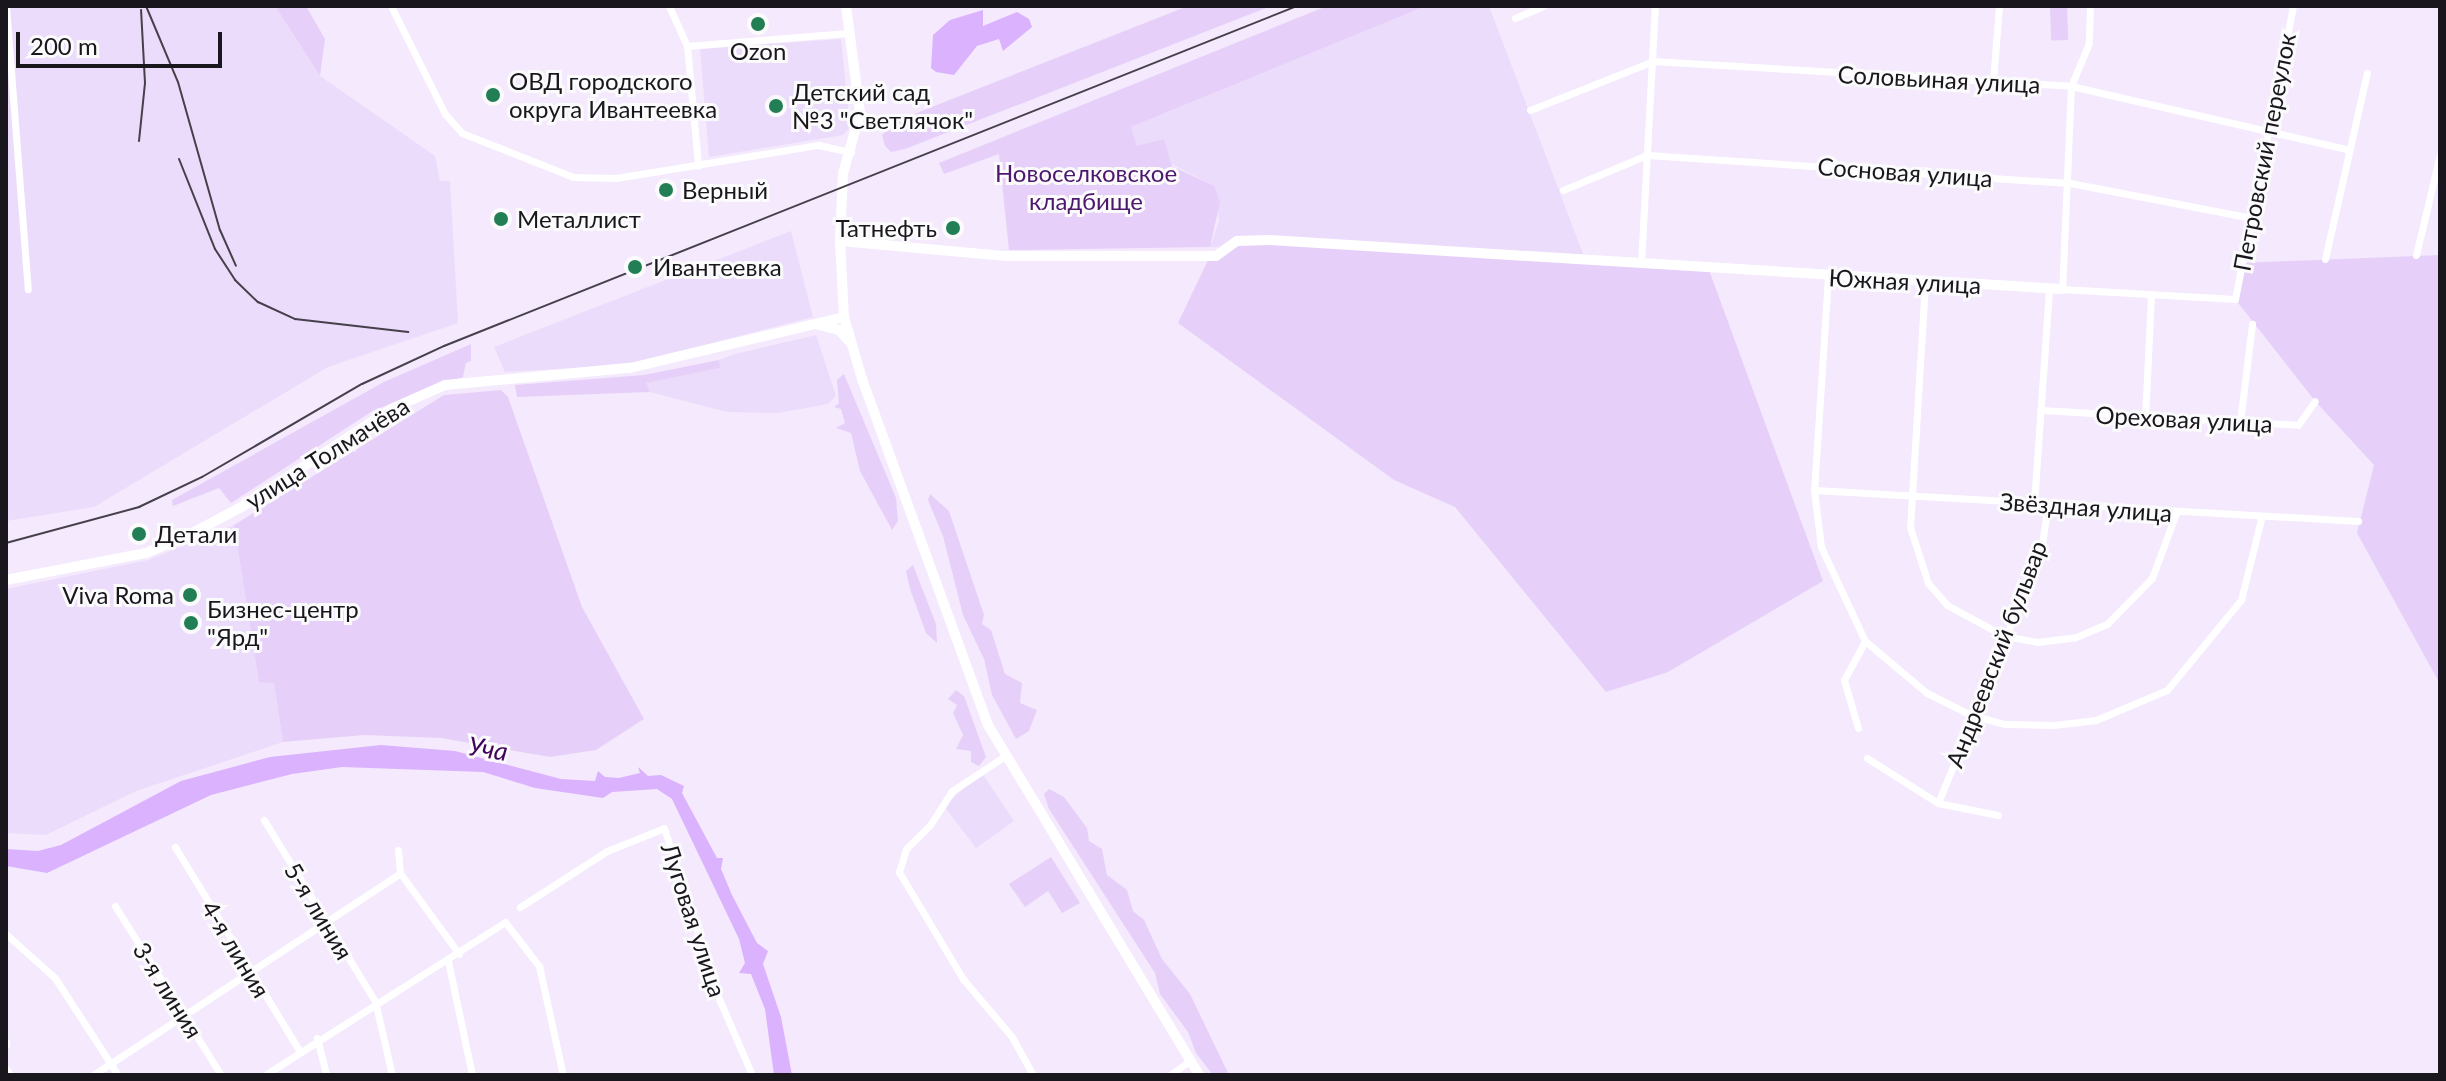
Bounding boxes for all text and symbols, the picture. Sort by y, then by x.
marker: Ozon [749,15,767,33]
scale bar [20,16,226,66]
text: 200 m [30,31,98,60]
street label: Петровский переулок [2227,31,2301,273]
place label: Ozon [730,37,786,65]
street label: Соловьиная улица [1837,59,2041,99]
place label: ОВД городского округа Ивантеевка [509,67,717,123]
place label: Детский сад №3 "Светлячок" [792,78,973,134]
marker: ОВД городского округа Ивантеевка [484,86,502,104]
marker: Детский сад №3 "Светлячок" [767,97,785,115]
street label: Сосновая улица [1817,152,1993,192]
park label: Новоселковское кладбище [995,159,1177,215]
place label: Верный [682,176,768,204]
marker: Верный [657,181,675,199]
place label: Металлист [517,205,641,233]
marker: Металлист [492,210,510,228]
place label: Татнефть [836,214,937,242]
marker: Татнефть [944,219,962,237]
place label: Ивантеевка [653,253,782,281]
marker: Ивантеевка [624,256,646,278]
street label: Южная улица [1828,263,1982,299]
street label: улица Толмачёва [240,391,414,515]
street label: Ореховая улица [2095,400,2273,438]
street label: Звёздная улица [1999,487,2173,527]
place label: Детали [155,520,237,548]
marker: Детали [130,525,148,543]
street label: Андреевский бульвар [1939,537,2053,771]
place label: Viva Roma [62,581,174,609]
marker: Viva Roma [181,586,199,604]
place label: Бизнес-центр "Ярд" [207,595,359,651]
marker: Бизнес-центр "Ярд" [182,614,200,632]
water label: Уча [466,730,510,768]
street label: Луговая улица [656,840,732,1000]
street label: 5-я линия [279,857,359,965]
street label: 4-я линия [196,895,276,1003]
street label: 3-я линия [127,937,209,1043]

